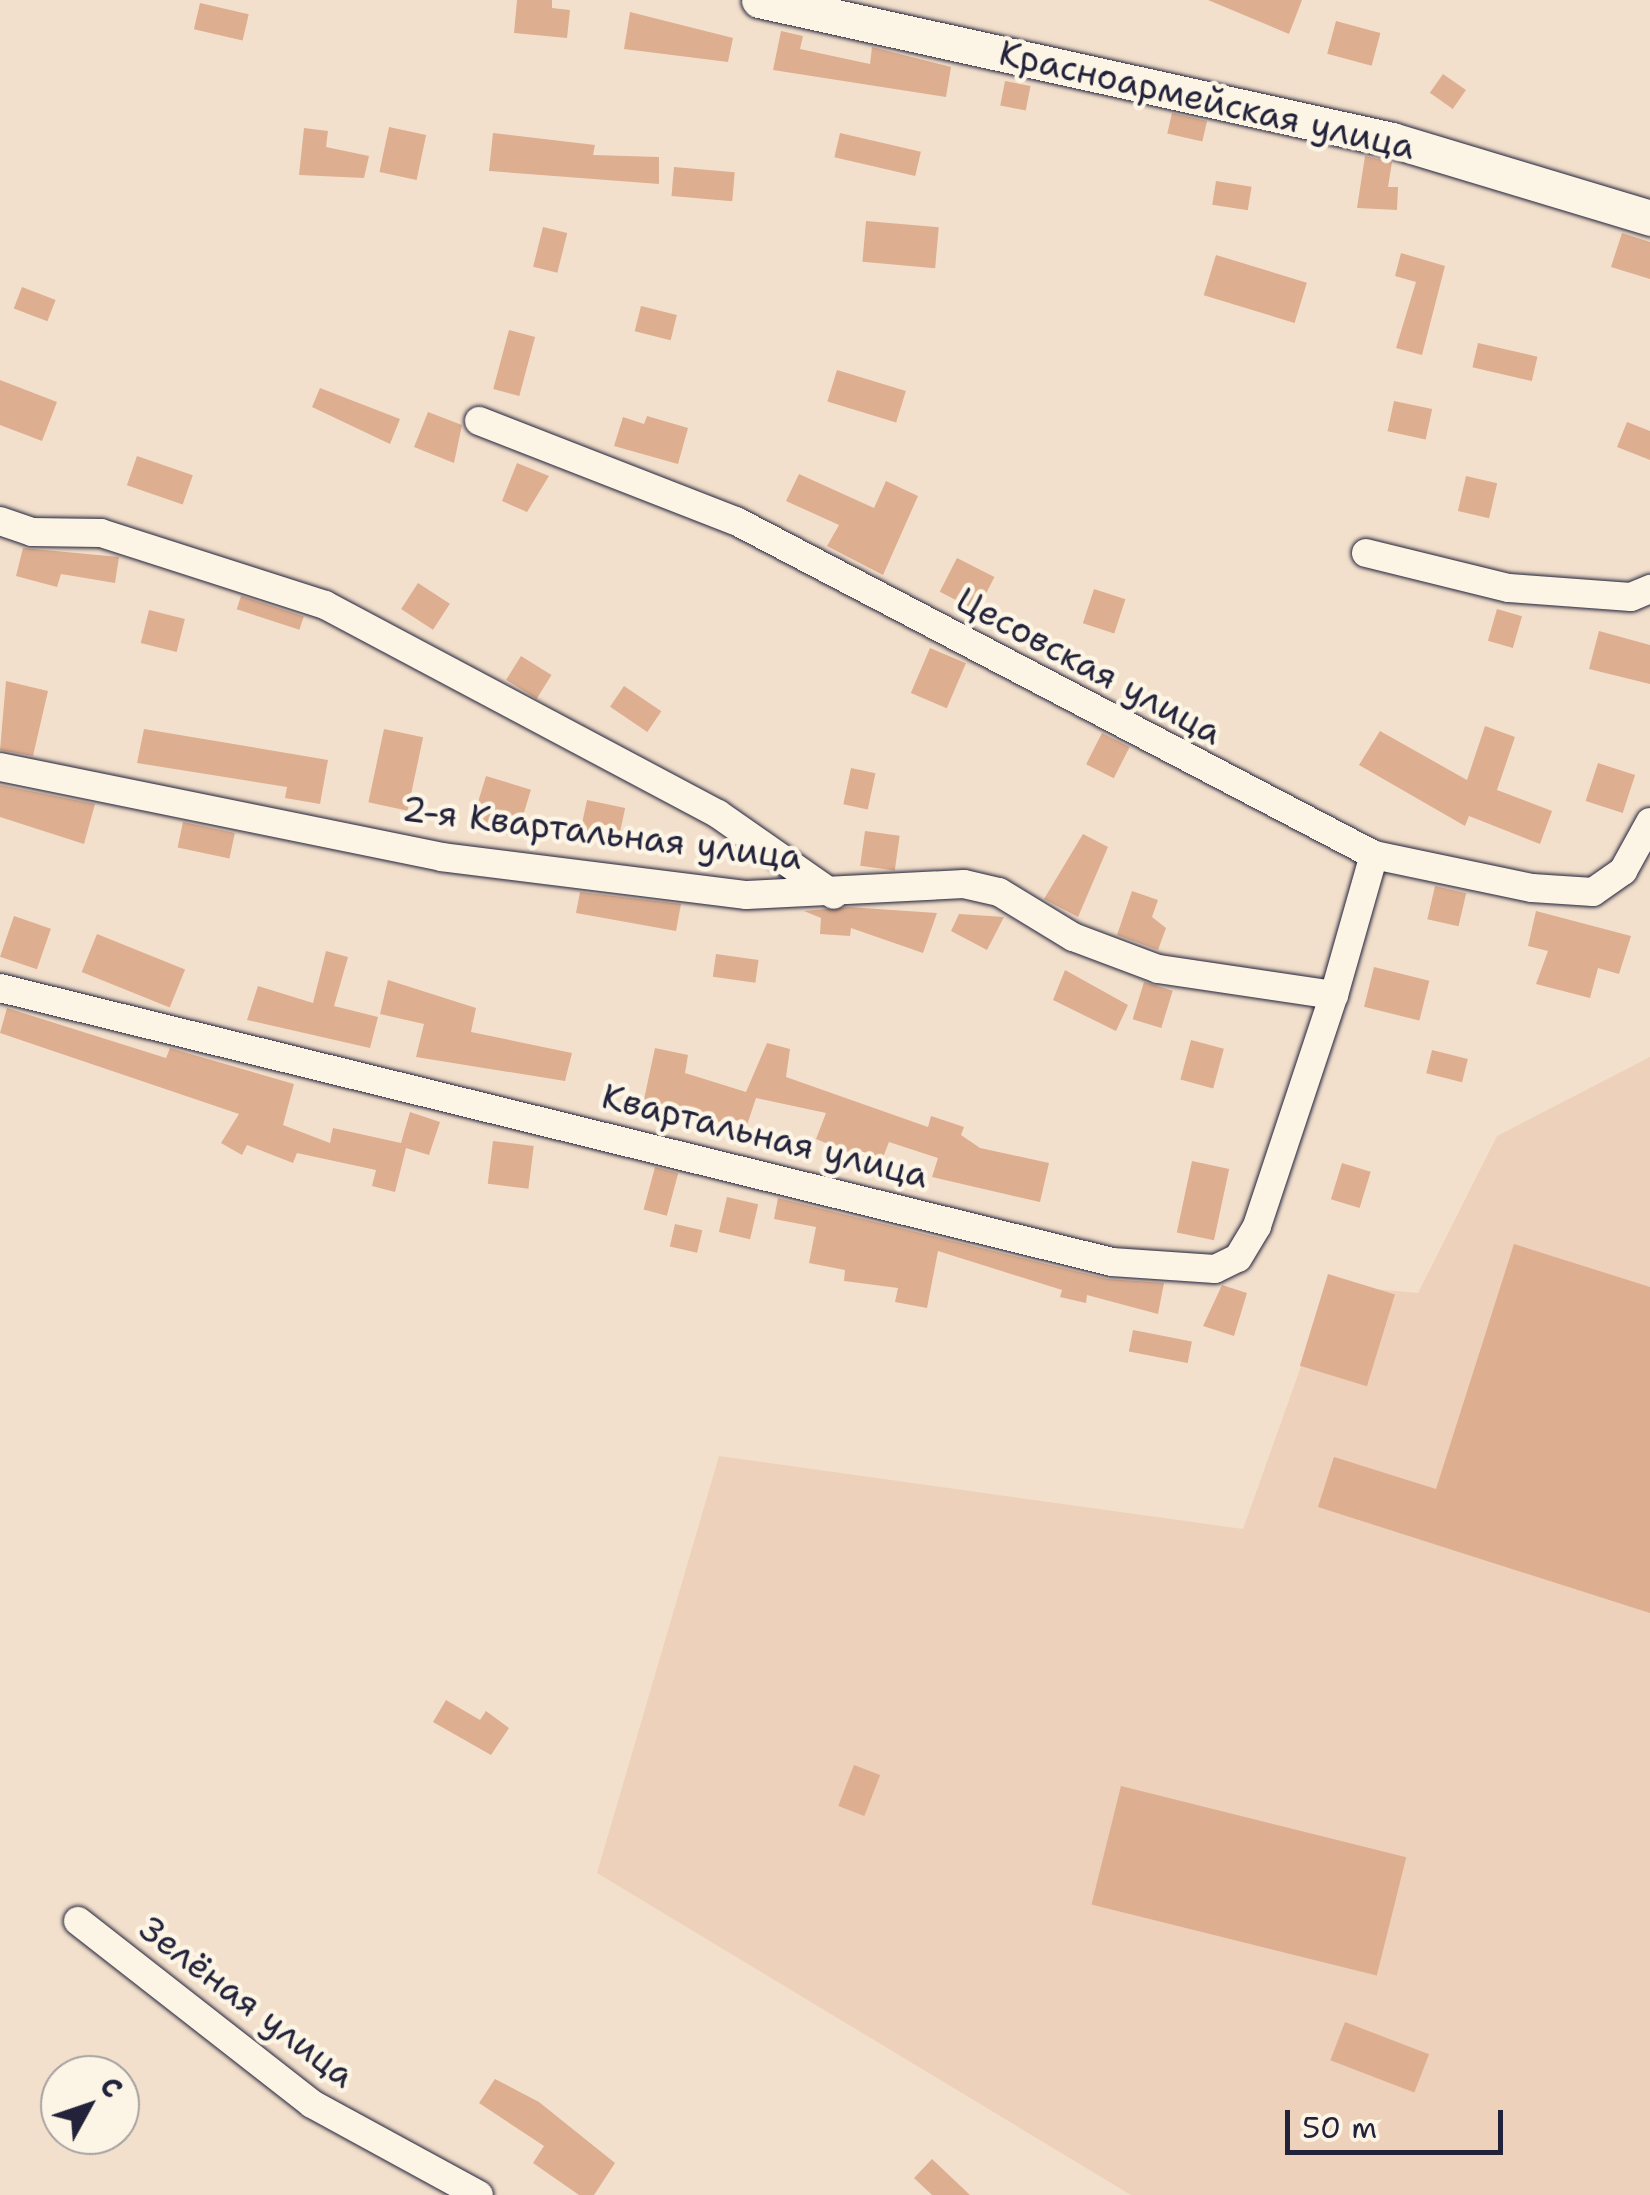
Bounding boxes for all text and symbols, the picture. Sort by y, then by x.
street label: Красноармейская улица [995,32,1419,168]
street label: Цесовская улица [949,578,1229,754]
street label: 2-я Квартальная улица [400,788,804,878]
street label: Квартальная улица [597,1075,933,1197]
street label: Зелёная улица [131,1907,363,2097]
north arrow [40,2055,140,2155]
text: С [91,2068,132,2106]
scale bar [1290,2090,1508,2152]
text: 50 m [1302,2107,1377,2148]

